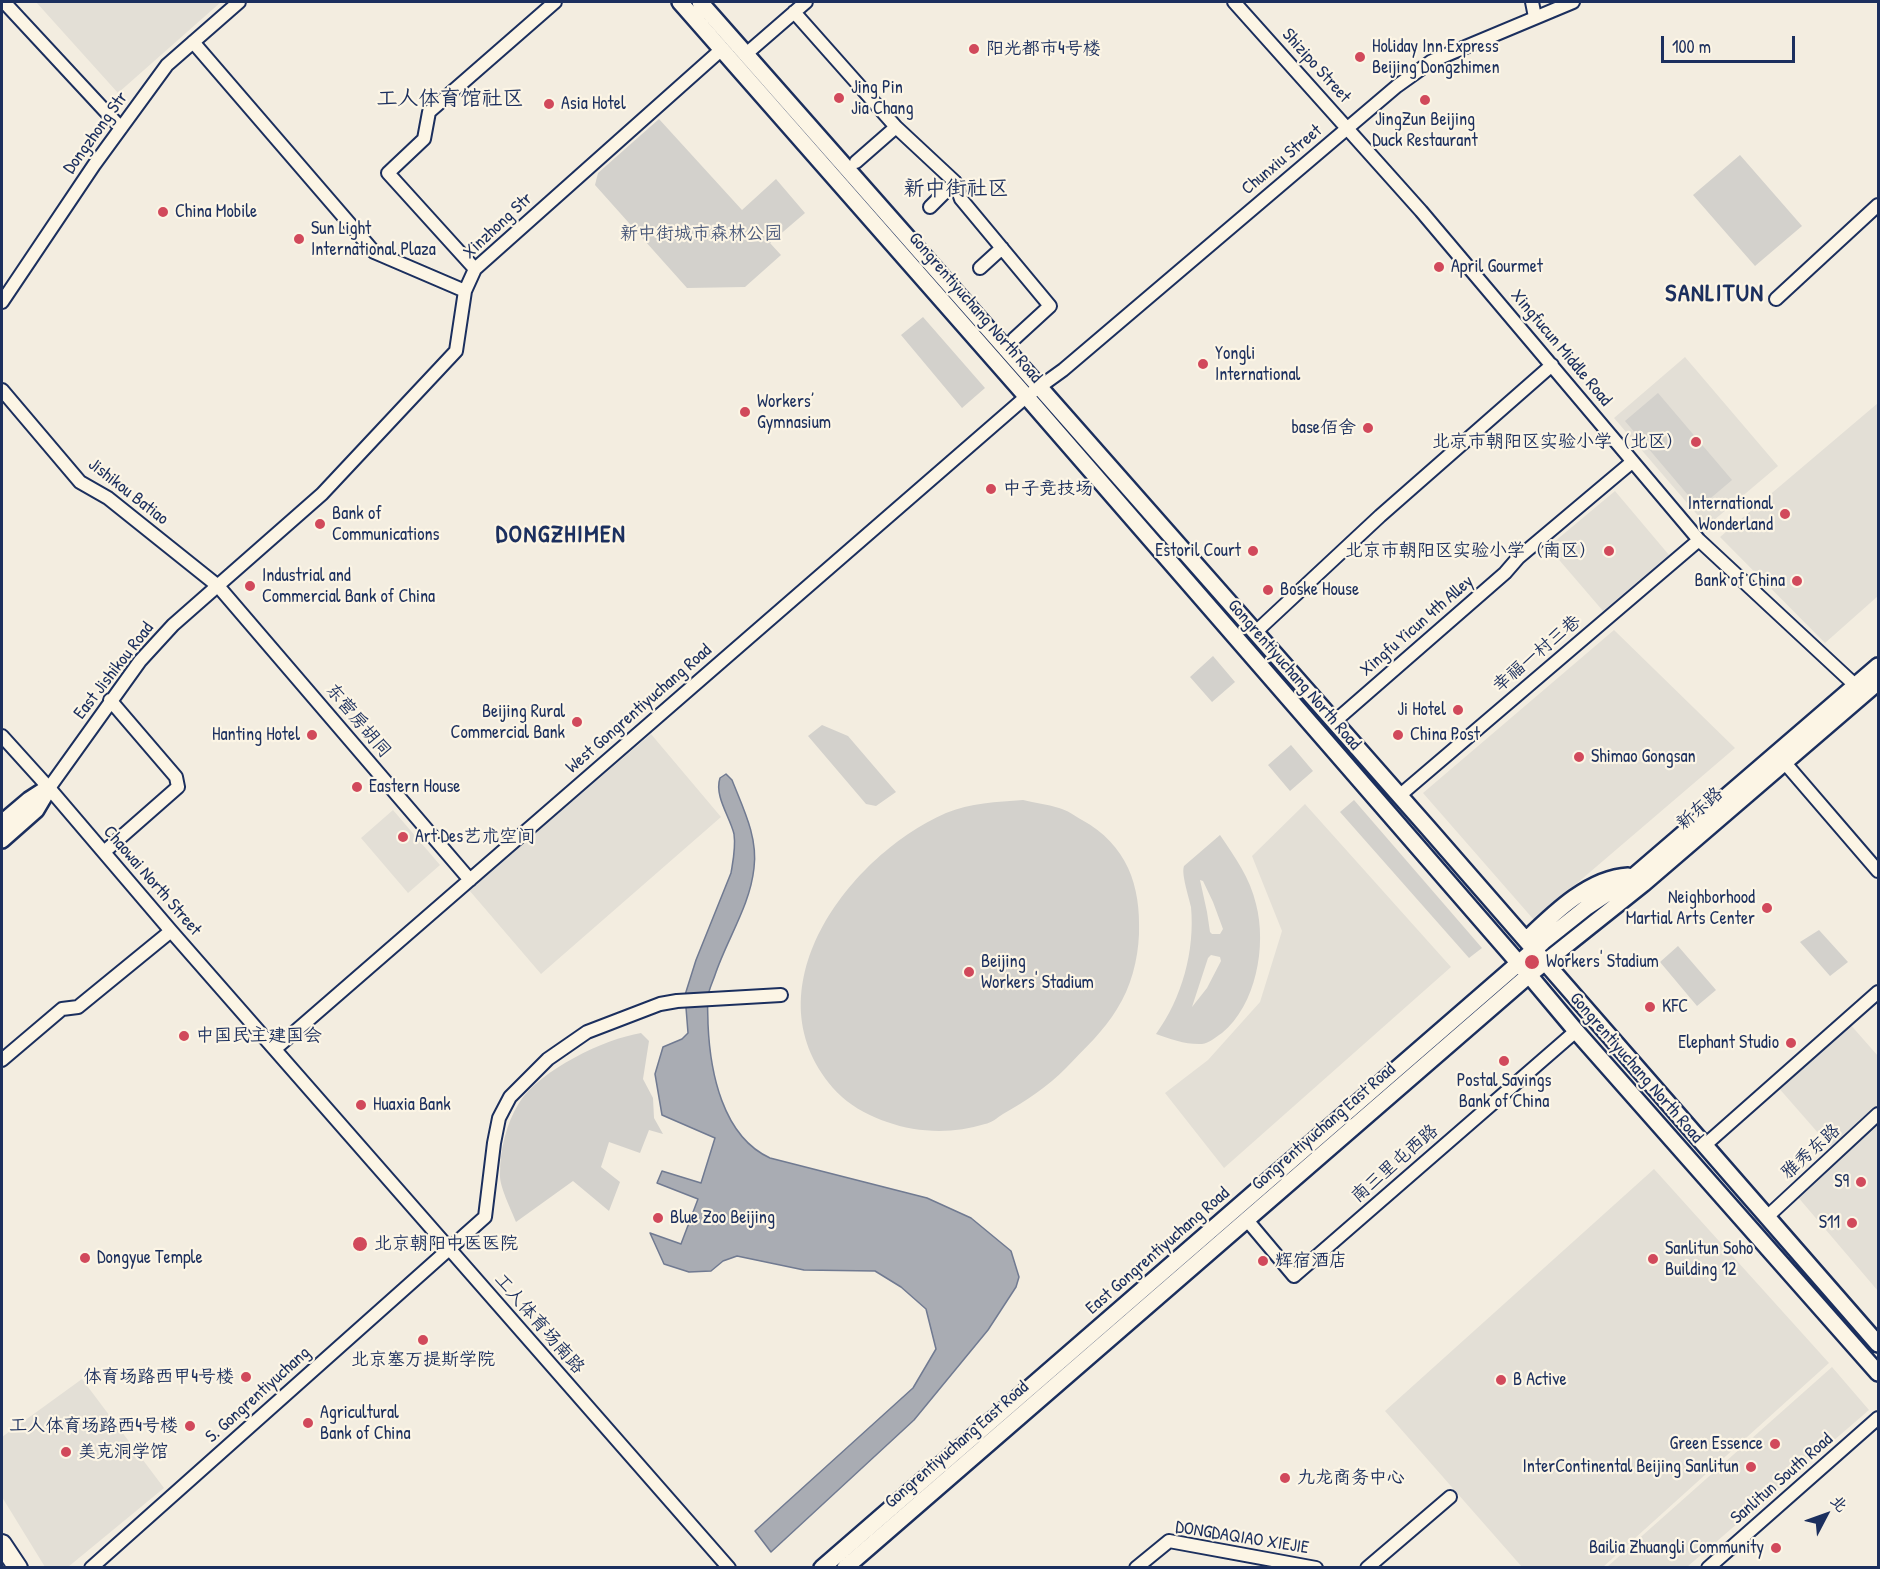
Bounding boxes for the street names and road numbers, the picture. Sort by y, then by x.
street label: Shizipo Street [1277,24,1355,108]
street label: Dongzhong Str [59,88,133,178]
street label: Chunxiu Street [1237,120,1327,200]
street label: Xinzhong Str [459,188,537,264]
street label: Gongrentiyuchang North Road [904,228,1046,388]
street label: Xingfucun Middle Road [1506,285,1616,411]
street label: Jishikou Batiao [84,454,172,530]
street label: Xingfu Yicun 4th Alley [1356,571,1478,681]
street label: Gongrentiyuchang North Road [1223,595,1365,755]
street label: 幸福一村三巷 [1489,611,1585,697]
street label: East Jishikou Road [69,618,159,724]
street label: West Gongrentiyuchang Road [562,640,716,778]
street label: 东营房胡同 [321,680,395,762]
street label: 新东路 [1673,783,1727,835]
street label: Chaowai North Street [98,822,206,940]
street label: Gongrentiyuchang North Road [1565,988,1707,1148]
street label: Gongrentiyuchang East Road [1248,1059,1400,1195]
street label: 南三里屯西路 [1347,1120,1443,1208]
street label: 雅秀东路 [1777,1120,1845,1184]
street label: East Gongrentiyuchang Road [1082,1183,1234,1319]
street label: 工人体育场南路 [490,1269,588,1379]
street label: S. Gongrentiyuchang [201,1342,315,1448]
street label: Gongrentiyuchang East Road [881,1377,1033,1513]
street label: Sanlitun South Road [1727,1429,1837,1529]
street label: DONGDAQIAO XIEJIE [1174,1517,1310,1559]

